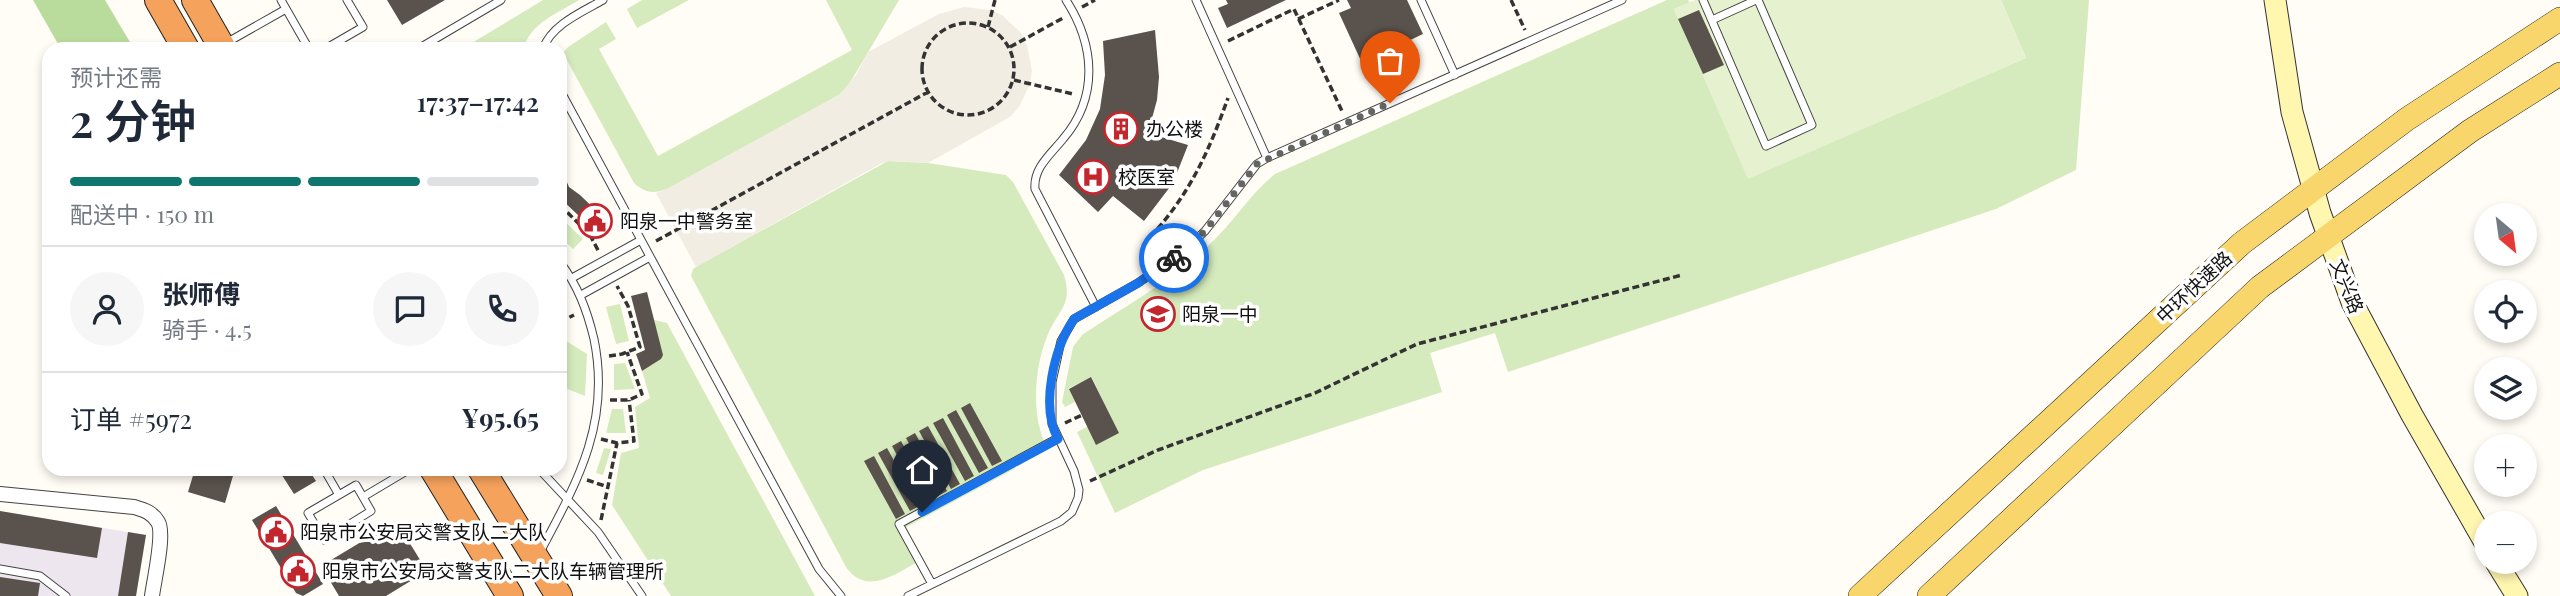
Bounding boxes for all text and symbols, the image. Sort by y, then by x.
pin [1360,31,1420,103]
icon: bag [1371,42,1409,80]
text: 预计还需 [70,61,162,92]
text: 17:37–17:42 [416,84,539,119]
text: 2 分钟 [70,88,196,150]
building icon: 办公楼 [1102,110,1140,148]
place label: 办公楼 [1146,115,1203,141]
hospital icon: 校医室 [1074,158,1112,196]
place label: 校医室 [1118,163,1175,189]
text: 配送中 · 150 m [70,198,214,229]
public building icon: 阳泉一中警务室 [576,202,614,240]
north arrow [2474,203,2538,266]
map controls [2474,203,2537,574]
place label: 阳泉一中警务室 [620,207,753,233]
courier [1139,223,1209,293]
icon: bike [1155,239,1193,277]
street label: 中环快速路 [2150,244,2237,328]
street label: 文兴路 [2325,254,2371,317]
button: person [70,272,144,346]
button: chat [373,272,447,346]
button: phone [465,272,539,346]
text: 张师傅 [162,276,240,311]
button: locate [2474,280,2537,343]
school or university icon: 阳泉一中 [1139,295,1177,333]
place label: 阳泉一中 [1182,300,1258,326]
text: 骑手 · 4.5 [162,313,252,344]
button: layers [2474,357,2537,420]
text: ¥95.65 [462,400,539,435]
text: 订单 #5972 [70,401,192,436]
button: + [2474,434,2537,497]
pin [892,440,952,512]
icon: home [903,451,941,489]
button: − [2474,511,2537,574]
public building icon: 阳泉市公安局交警支队二大队 [257,513,295,551]
place label: 阳泉市公安局交警支队二大队 [300,518,547,544]
public building icon: 阳泉市公安局交警支队二大队车辆管理所 [279,552,317,590]
place label: 阳泉市公安局交警支队二大队车辆管理所 [322,557,664,583]

